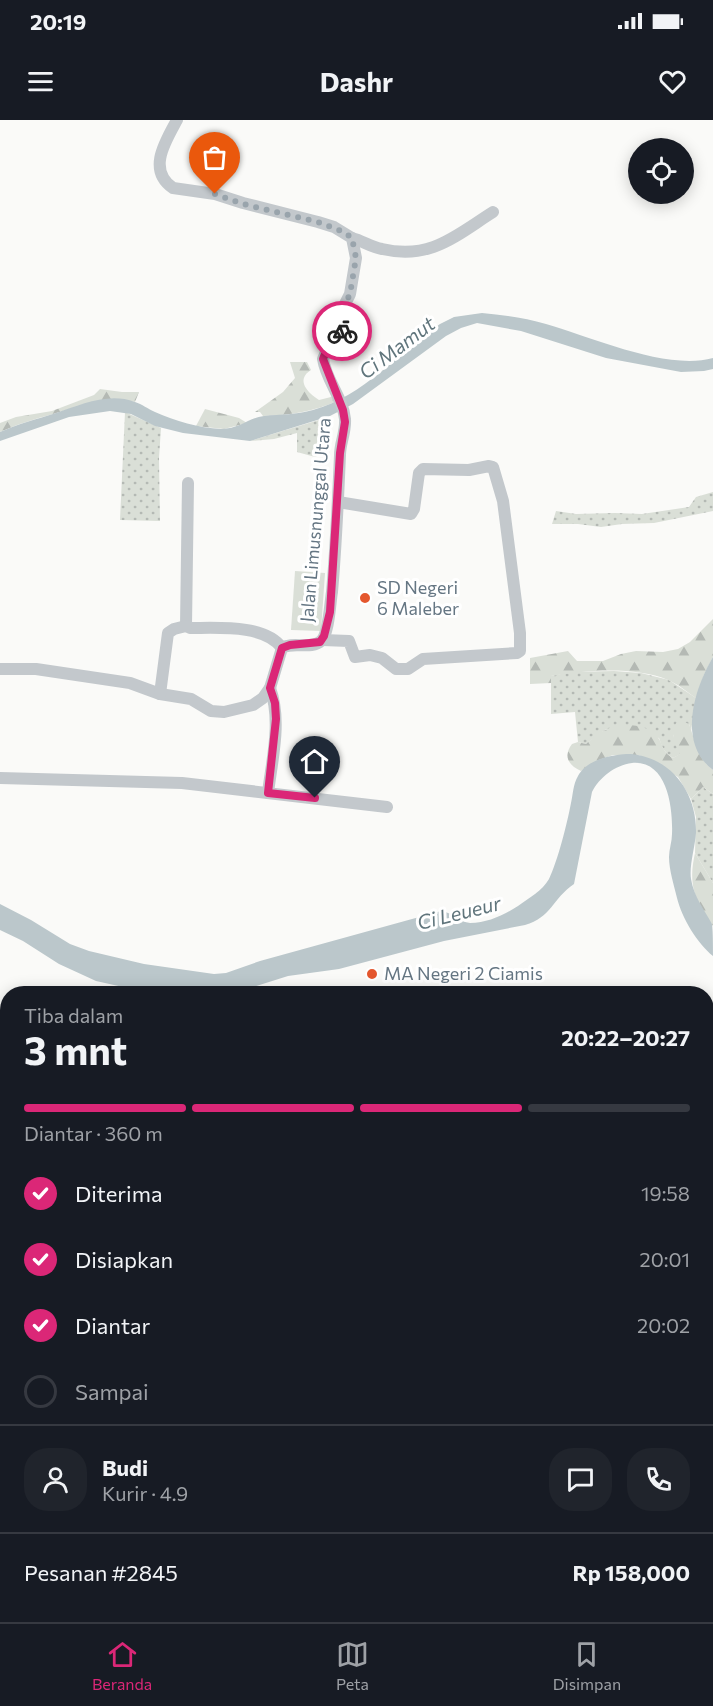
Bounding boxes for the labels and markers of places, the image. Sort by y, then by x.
pin [189,132,240,194]
place label: SD Negeri 6 Maleber [377,576,459,619]
marker: SD Negeri 6 Maleber [358,591,372,605]
pin [289,736,340,798]
place label: MA Negeri 2 Ciamis [384,962,543,984]
marker: MA Negeri 2 Ciamis [365,967,379,981]

